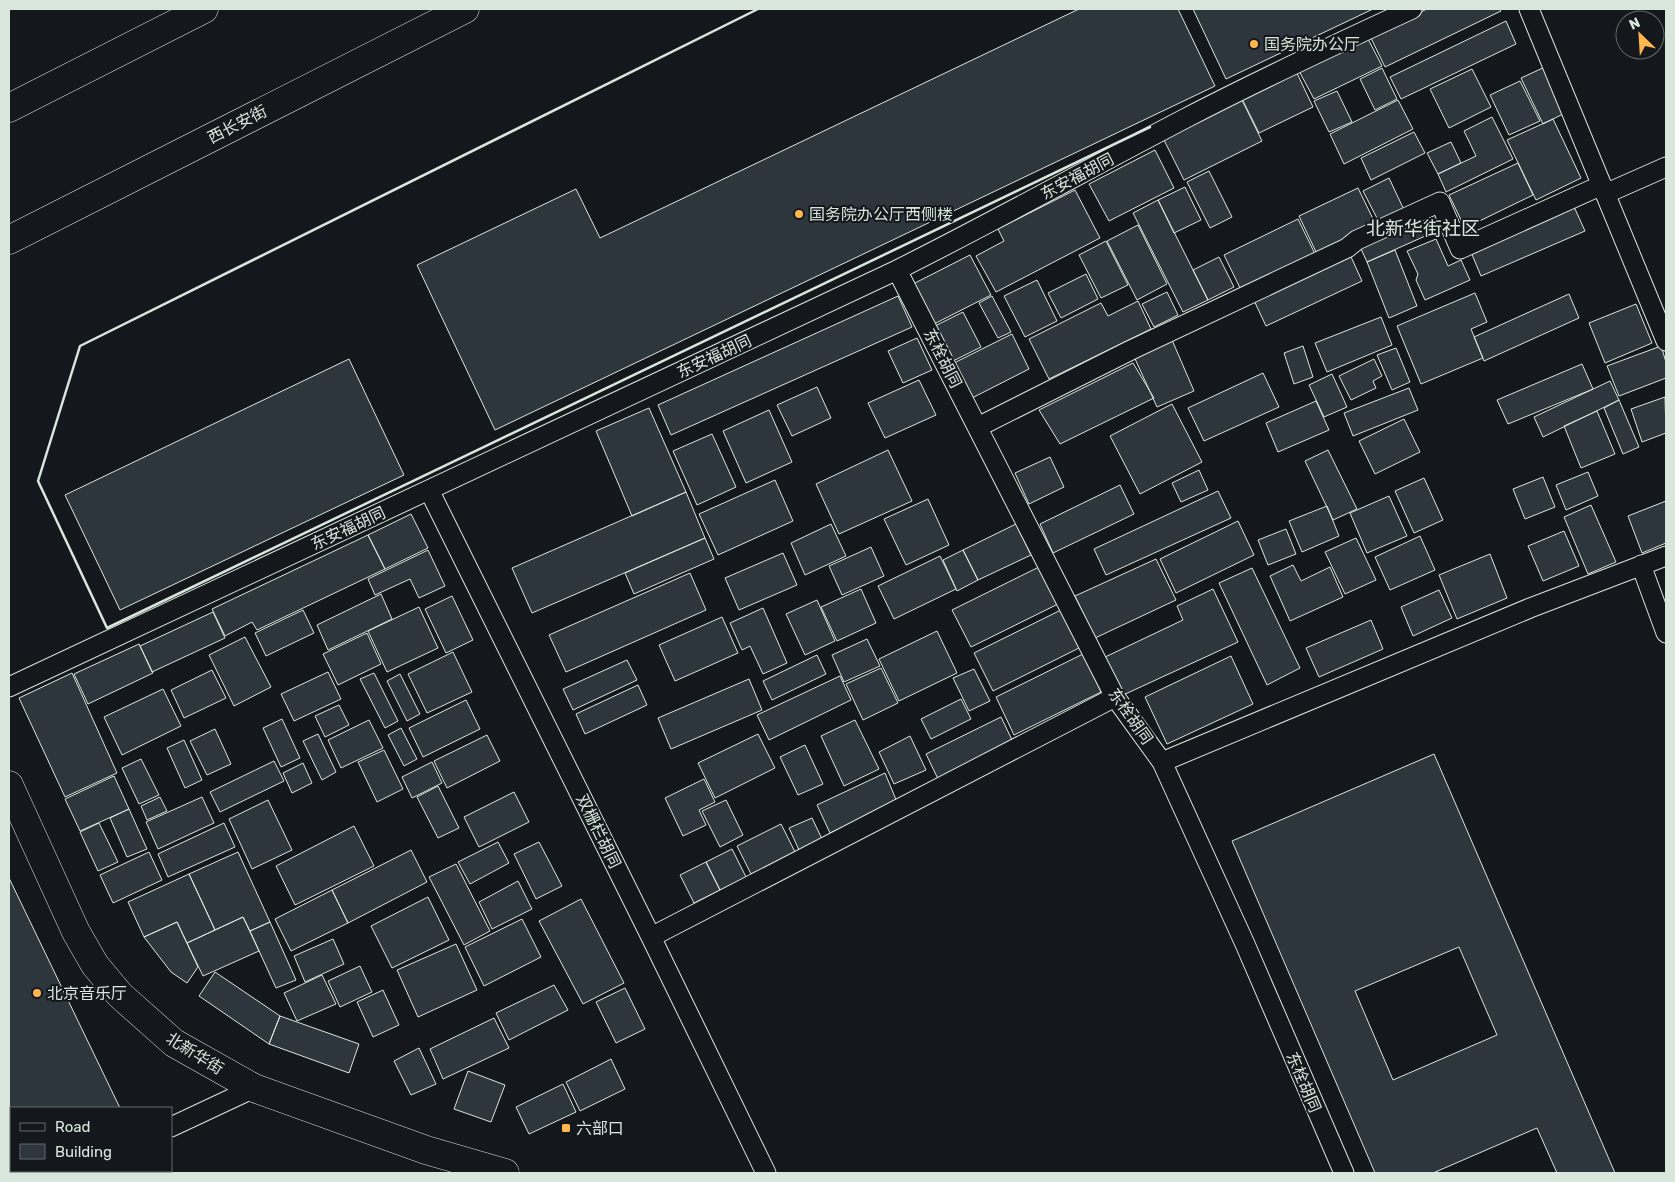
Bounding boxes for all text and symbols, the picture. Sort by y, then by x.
north arrow [1615,10,1665,60]
text: N [1627,14,1643,34]
place label: 国务院办公厅 [1264,35,1360,54]
marker: 国务院办公厅 [1248,38,1260,50]
street label: 西长安街 [204,101,270,147]
street label: 东安福胡同 [1037,149,1117,204]
place label: 国务院办公厅西侧楼 [809,205,953,224]
marker: 国务院办公厅西侧楼 [793,208,805,220]
district label: 北新华街社区 [1366,217,1480,240]
street label: 东栓胡同 [920,325,966,391]
street label: 东安福胡同 [674,331,754,382]
street label: 东安福胡同 [308,503,388,554]
street label: 东栓胡同 [1104,685,1157,748]
street label: 双栅栏胡同 [572,791,625,871]
place label: 北京音乐厅 [47,984,127,1003]
marker: 北京音乐厅 [31,987,43,999]
street label: 北新华街 [163,1028,227,1078]
street label: 东栓胡同 [1282,1049,1325,1115]
legend [10,1107,172,1172]
text: Road [55,1118,91,1136]
place label: 六部口 [576,1119,624,1138]
marker: 六部口 [560,1122,572,1134]
text: Building [55,1143,112,1161]

